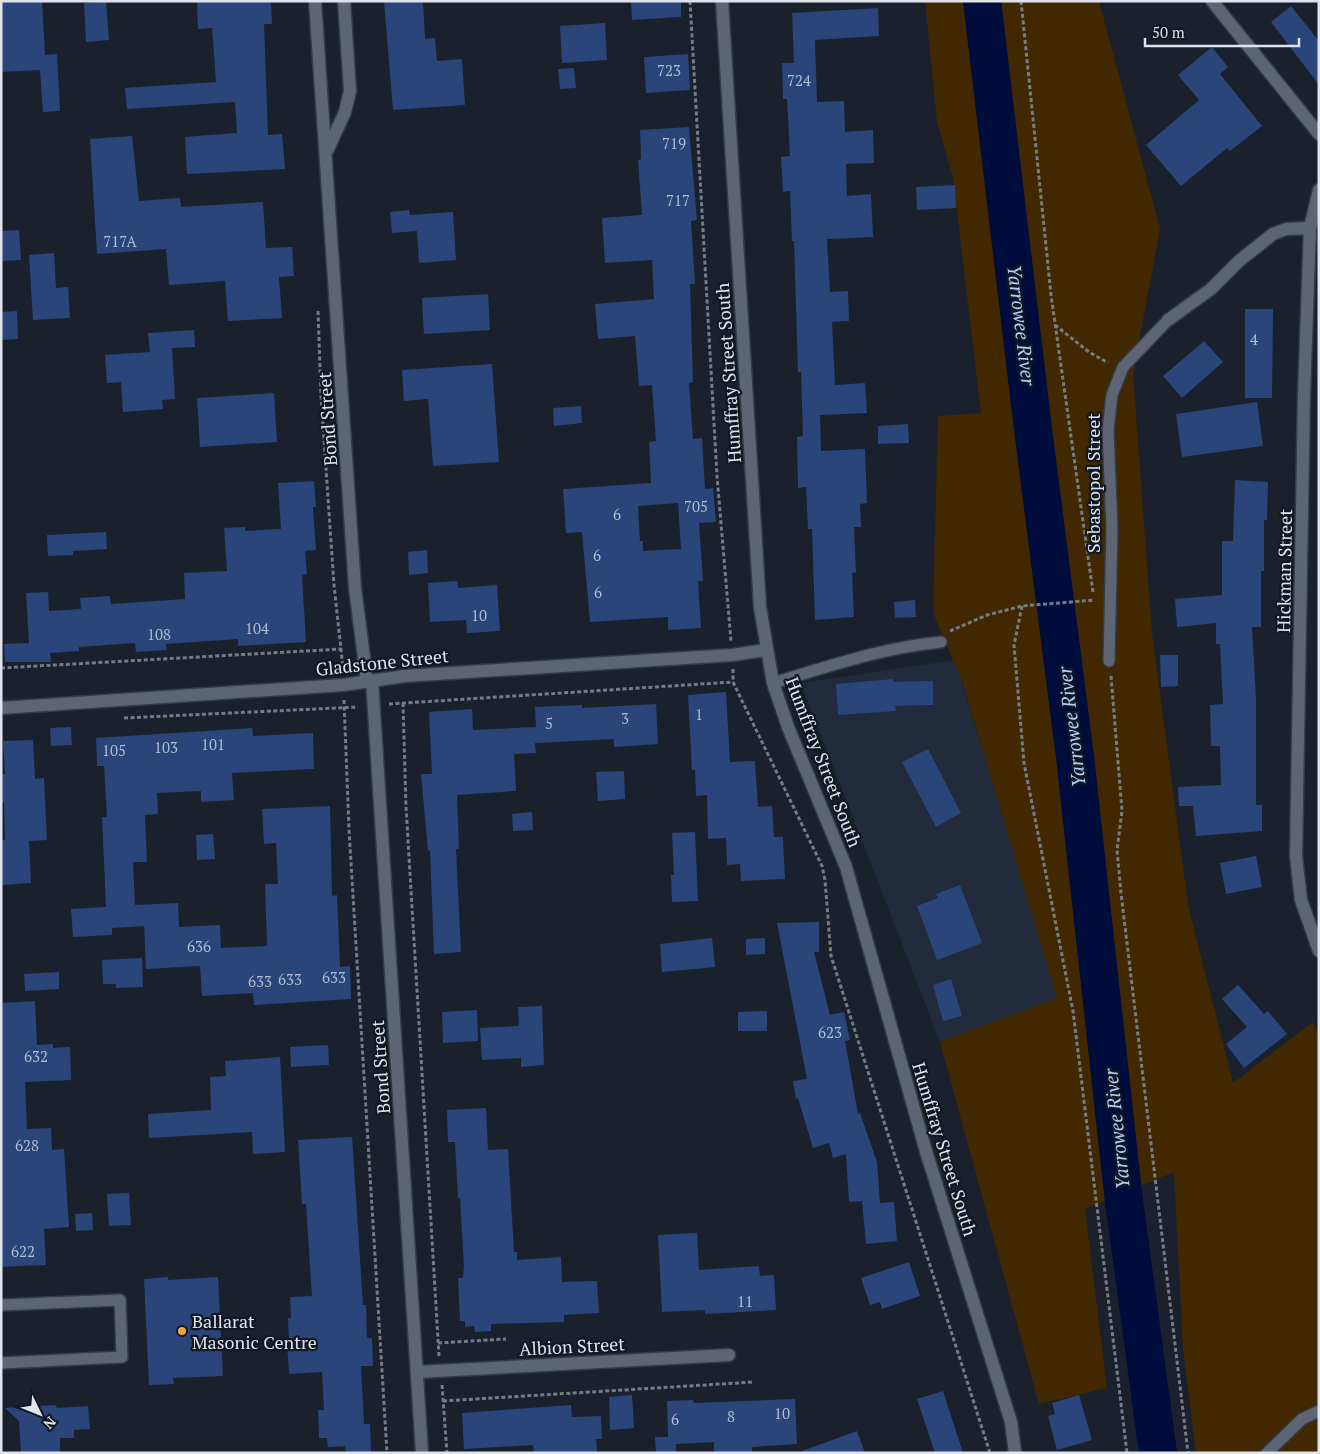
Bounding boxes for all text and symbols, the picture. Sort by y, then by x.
scale bar [1145,15,1299,47]
text: 50 m [1152,22,1185,42]
house number: 723 [657,60,681,80]
house number: 724 [787,70,811,90]
house number: 719 [662,133,686,153]
house number: 717 [666,190,690,210]
house number: 717A [103,231,137,251]
water label: Yarrowee River [1002,263,1042,387]
street label: Humffray Street South [710,282,746,464]
house number: 4 [1250,329,1258,349]
street label: Bond Street [312,371,342,467]
street label: Sebastopol Street [1081,413,1105,553]
house number: 705 [684,496,708,516]
house number: 6 [613,504,621,524]
street label: Hickman Street [1271,509,1297,633]
house number: 6 [593,545,601,565]
house number: 6 [594,582,602,602]
house number: 10 [471,605,487,625]
house number: 104 [245,618,269,638]
house number: 108 [147,624,171,644]
street label: Gladstone Street [314,643,450,681]
water label: Yarrowee River [1051,665,1091,789]
street label: Humffray Street South [780,674,868,851]
house number: 1 [695,704,703,724]
house number: 3 [621,708,629,728]
house number: 5 [545,713,553,733]
house number: 101 [201,734,225,754]
house number: 103 [154,737,178,757]
house number: 105 [102,740,126,760]
house number: 636 [187,936,211,956]
house number: 633 [322,967,346,987]
house number: 633 [278,969,302,989]
house number: 633 [248,971,272,991]
street label: Bond Street [365,1019,395,1115]
house number: 623 [818,1022,842,1042]
house number: 632 [24,1046,48,1066]
street label: Humffray Street South [907,1059,983,1239]
water label: Yarrowee River [1097,1067,1135,1191]
house number: 628 [15,1135,39,1155]
house number: 622 [11,1241,35,1261]
house number: 11 [737,1291,753,1311]
place label: Ballarat Masonic Centre [192,1309,317,1354]
marker: Ballarat Masonic Centre [176,1325,188,1337]
street label: Albion Street [518,1331,626,1361]
north arrow [15,1389,65,1439]
house number: 10 [774,1403,790,1423]
house number: 8 [727,1406,735,1426]
house number: 6 [671,1409,679,1429]
text: N [39,1413,60,1434]

